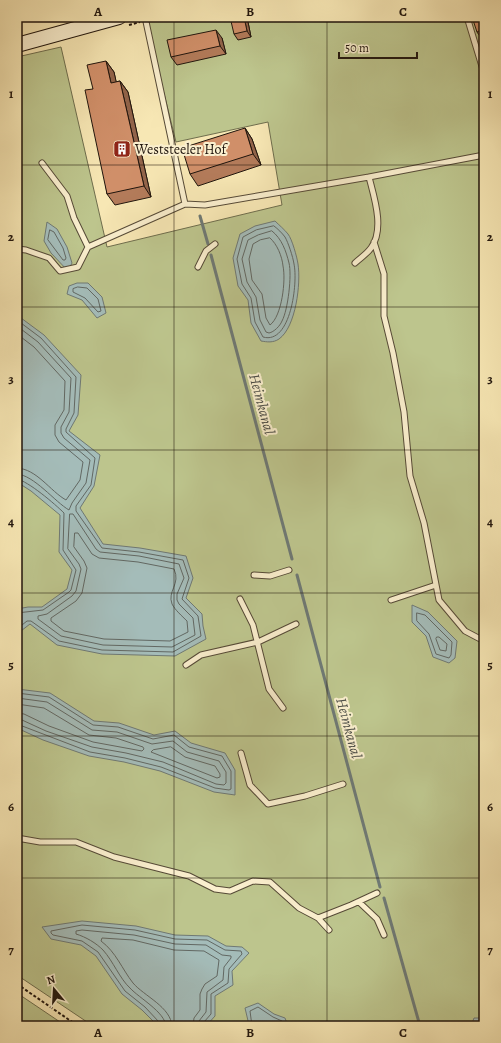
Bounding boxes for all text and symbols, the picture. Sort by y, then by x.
text: A [93,3,103,20]
text: B [246,3,254,20]
text: C [399,3,407,20]
scale bar [339,34,417,60]
text: 50 m [345,40,369,56]
text: 1 [9,85,14,102]
text: 1 [488,85,493,102]
building icon: Weststeeler Hof [112,139,132,159]
place label: Weststeeler Hof [134,140,228,159]
text: 2 [8,228,15,245]
text: 2 [487,228,494,245]
text: 3 [8,370,14,387]
text: 3 [487,370,493,387]
water label: Heimkanal [244,371,280,437]
text: 4 [8,513,14,530]
text: 4 [487,513,493,530]
text: 5 [8,656,14,673]
text: 5 [487,656,493,673]
water label: Heimkanal [331,695,367,761]
text: 6 [8,798,14,815]
text: 6 [487,798,493,815]
text: 7 [8,941,14,958]
text: 7 [487,941,493,958]
north arrow [34,969,74,1009]
text: N [45,972,57,988]
text: A [93,1024,103,1041]
text: B [246,1024,254,1041]
text: C [399,1024,407,1041]

